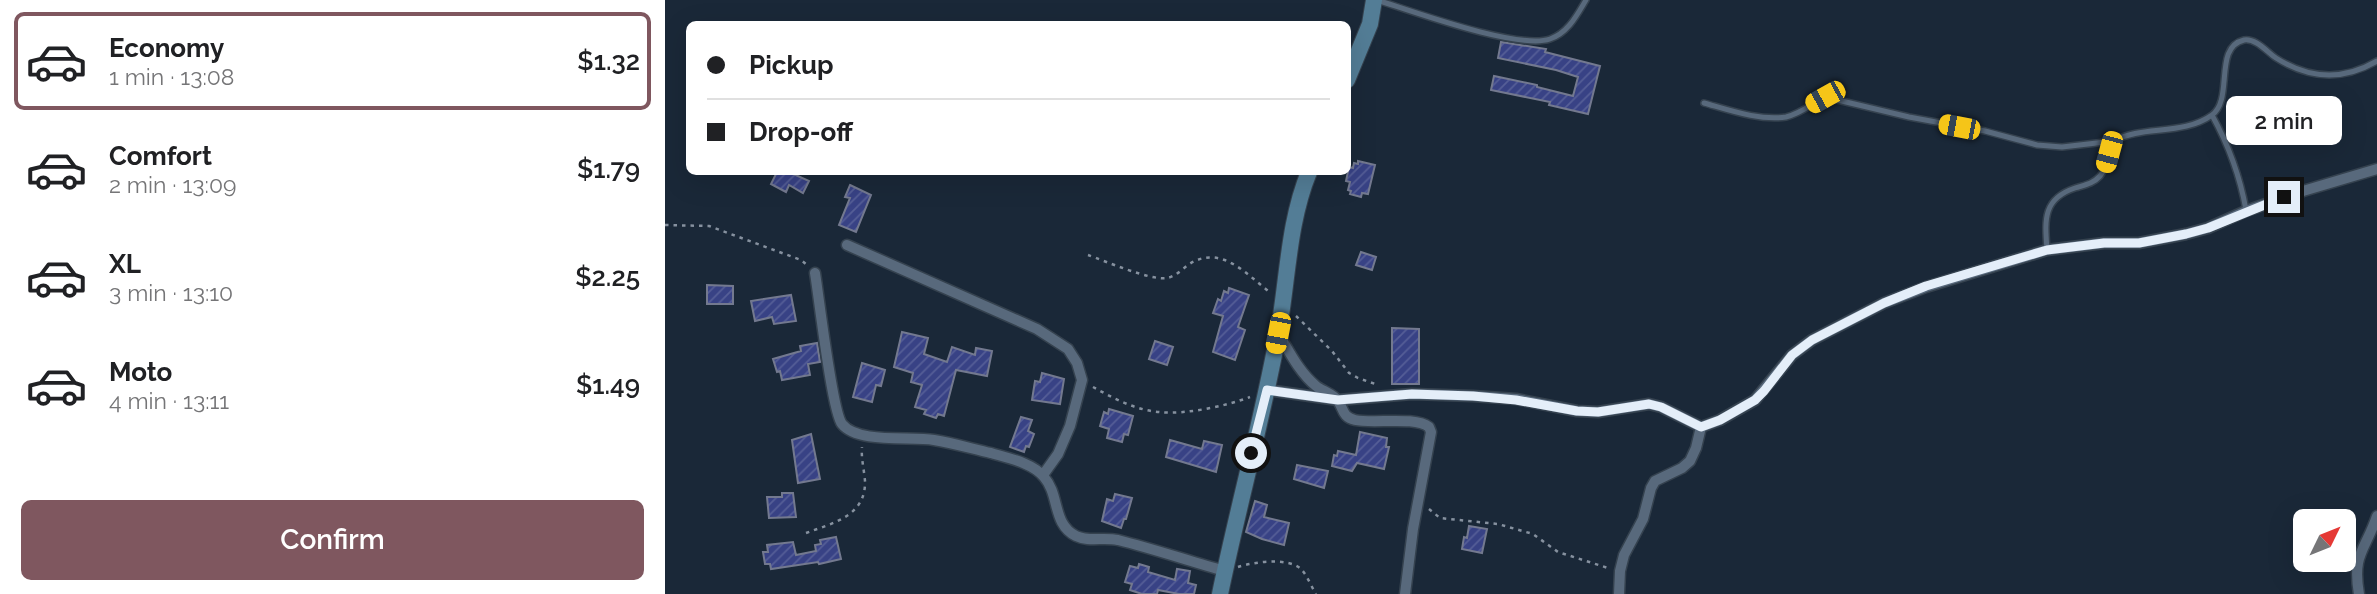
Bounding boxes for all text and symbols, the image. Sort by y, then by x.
icon: car [25,30,88,93]
text: Economy [109,33,224,63]
text: $1.32 [577,46,640,76]
text: Pickup [749,50,834,80]
text: 1 min · 13:08 [109,63,235,90]
car [1802,78,1849,116]
callout: 2 min [2226,96,2342,144]
text: 2 min [2255,107,2313,134]
car [1937,113,1982,141]
text: Drop-off [749,117,853,147]
car [2094,129,2125,175]
icon: car [25,138,88,201]
text: Comfort [109,141,212,171]
text: $1.79 [577,154,640,184]
text: 2 min · 13:09 [109,171,237,198]
route end [2268,181,2300,213]
icon: car [25,246,88,309]
text: XL [109,249,141,279]
text: $2.25 [575,262,640,292]
text: 3 min · 13:10 [109,279,233,306]
car [1264,310,1293,356]
icon: car [25,354,88,417]
text: Moto [109,357,172,387]
text: $1.49 [576,370,640,400]
text: 4 min · 13:11 [109,387,229,414]
route start [1235,437,1267,469]
button: Confirm [21,500,644,580]
north arrow [2293,509,2355,572]
map controls [2293,509,2356,572]

